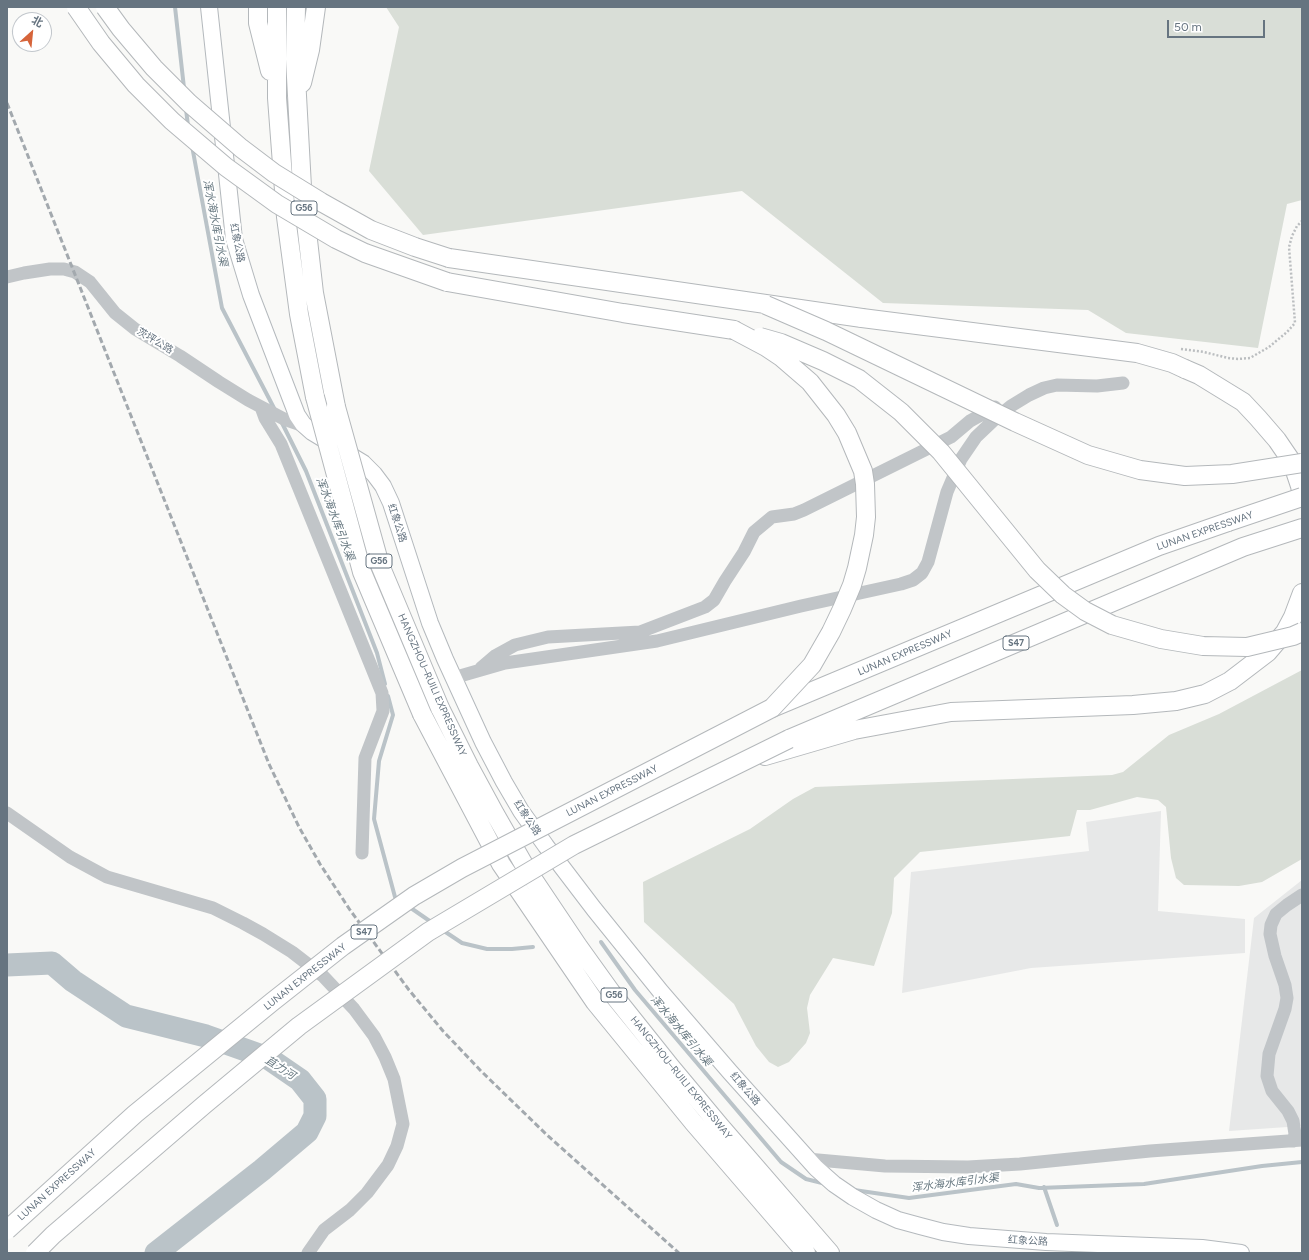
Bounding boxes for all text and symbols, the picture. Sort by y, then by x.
north arrow [12,12,52,52]
scale bar [1169,12,1267,38]
text: 北 [29,13,45,30]
text: 50 m [1174,20,1202,34]
water label: 浑水海水库引水渠 [200,179,230,267]
road number: G56 [291,201,317,215]
street label: 红象公路 [227,222,247,264]
street label: 茨坪公路 [135,326,175,356]
water label: 浑水海水库引水渠 [313,476,357,562]
street label: 红象公路 [385,502,409,544]
street label: LUNAN EXPRESSWAY [1155,509,1255,553]
road number: G56 [366,554,392,568]
street label: HANGZHOU–RUILI EXPRESSWAY [395,612,469,758]
street label: LUNAN EXPRESSWAY [856,628,954,678]
road number: S47 [1003,636,1029,650]
street label: LUNAN EXPRESSWAY [564,763,660,819]
street label: 红象公路 [511,798,543,838]
road number: S47 [351,925,377,939]
street label: LUNAN EXPRESSWAY [261,941,349,1013]
road number: G56 [601,988,627,1002]
water label: 浑水海水库引水渠 [648,993,714,1069]
street label: HANGZHOU–RUILI EXPRESSWAY [628,1014,734,1142]
water label: 苴力河 [263,1054,297,1082]
street label: 红象公路 [727,1070,763,1108]
street label: LUNAN EXPRESSWAY [15,1147,99,1223]
water label: 浑水海水库引水渠 [911,1171,999,1195]
street label: 红象公路 [1008,1234,1048,1248]

